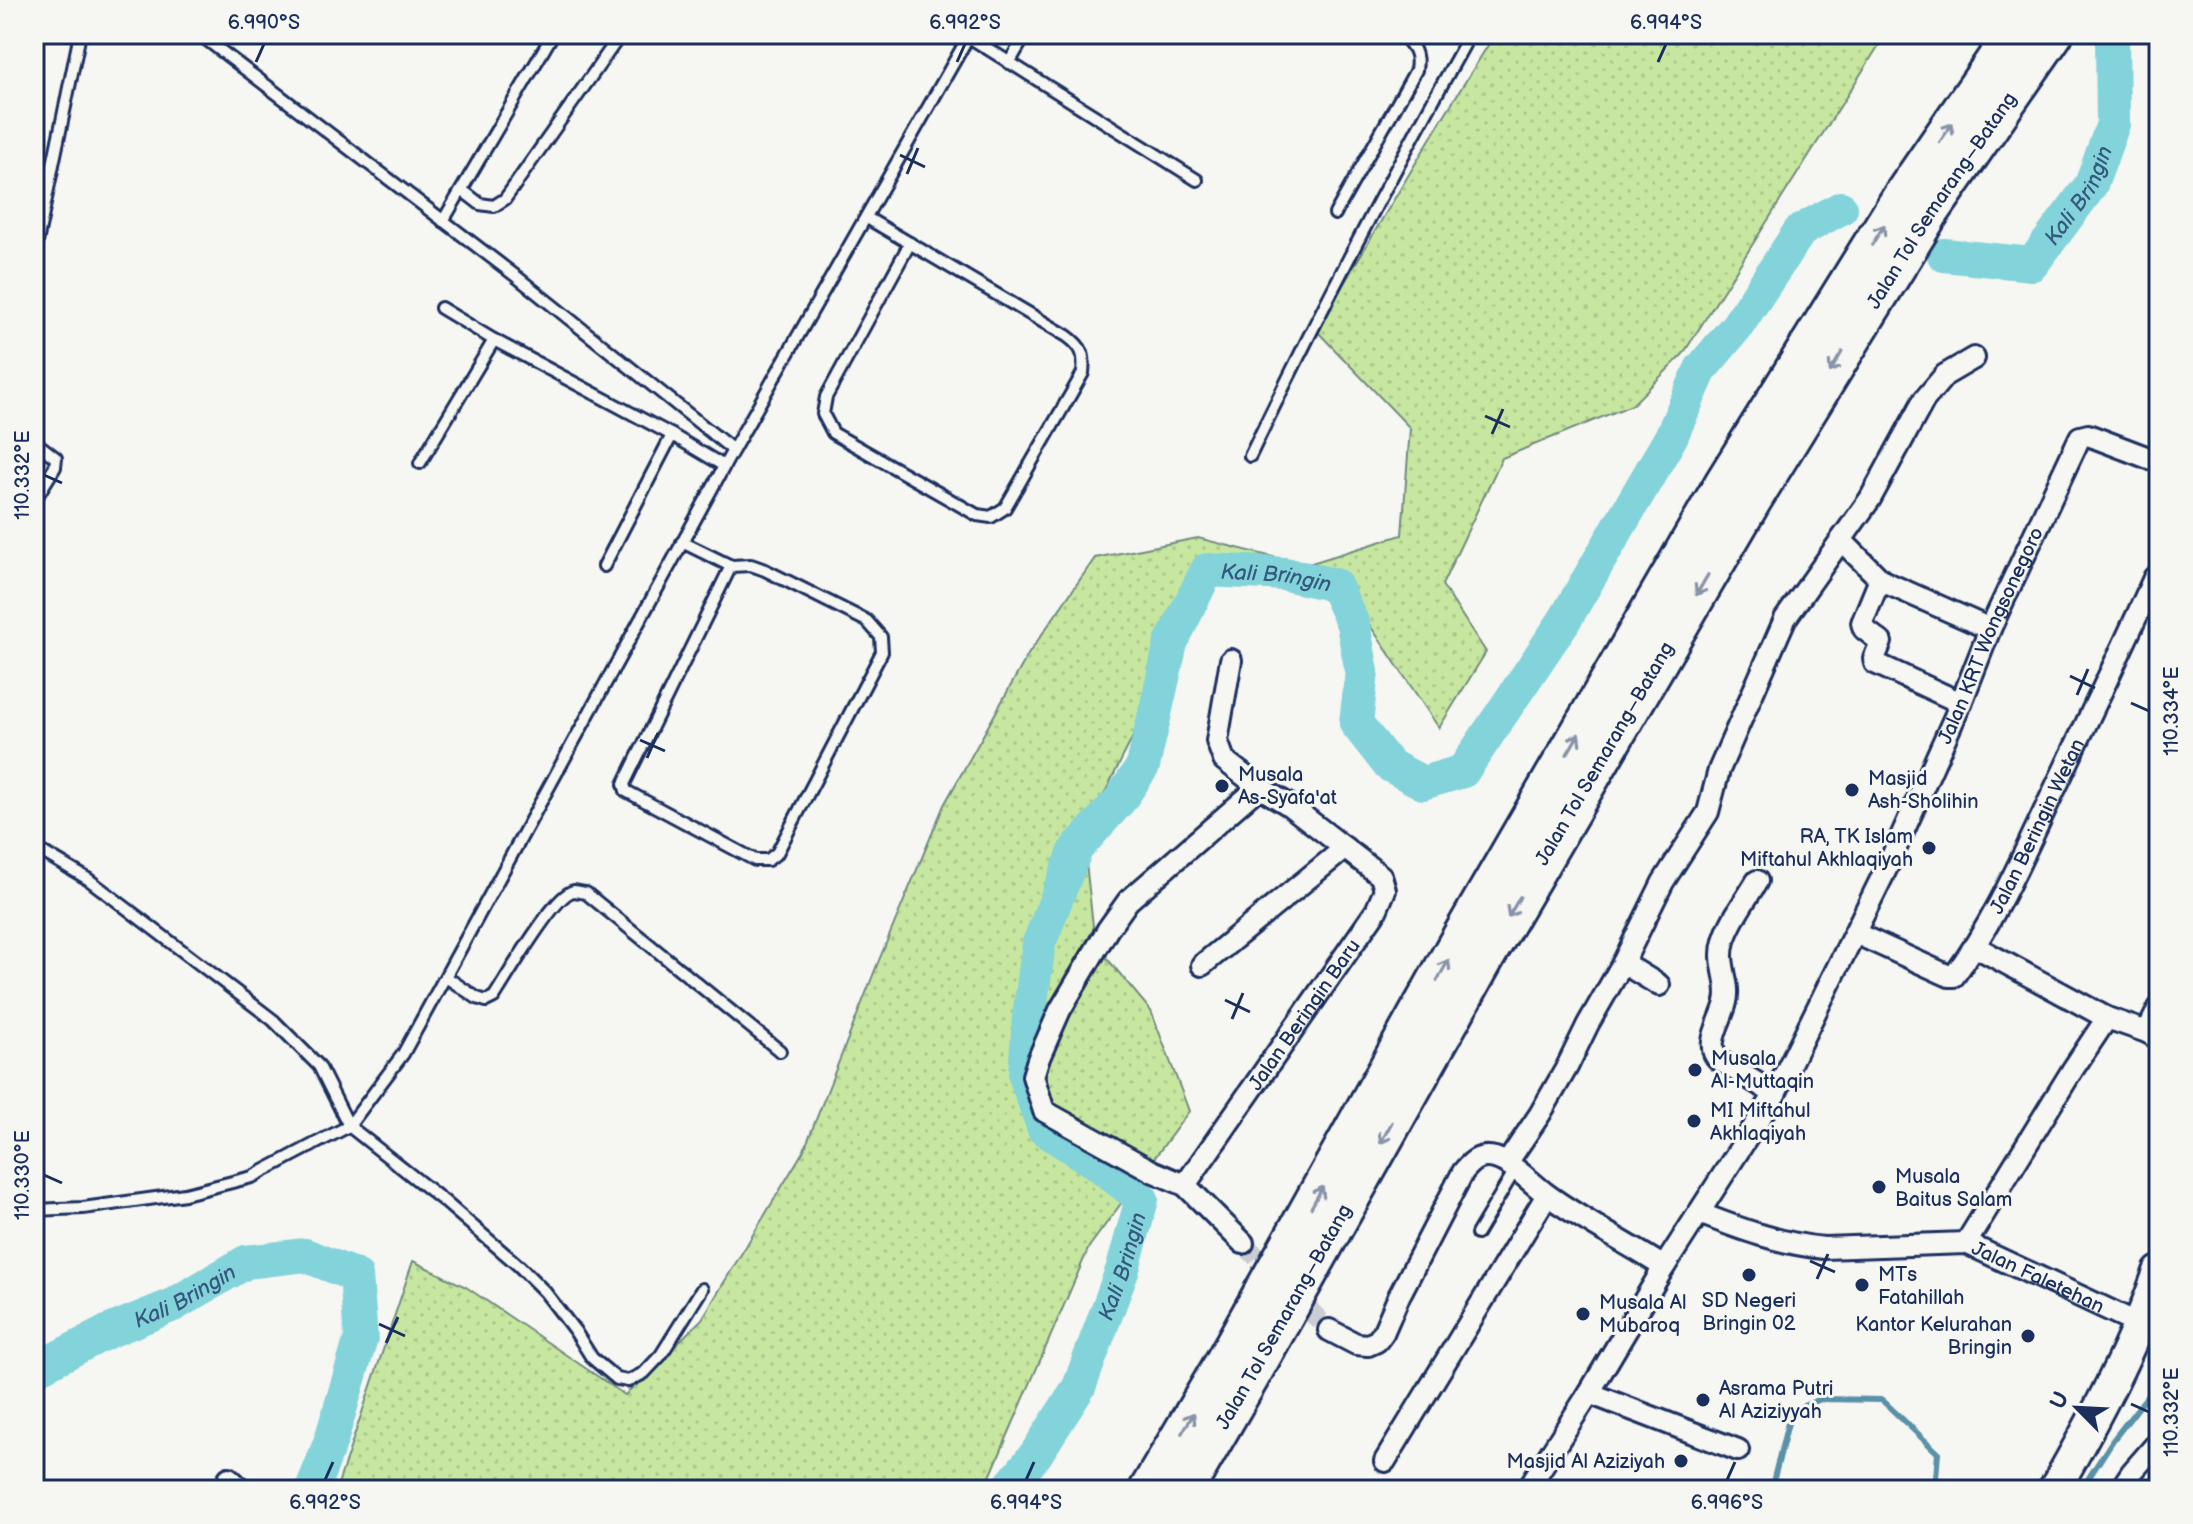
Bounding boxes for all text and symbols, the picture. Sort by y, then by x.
text: 6.990°S [228,11,300,35]
text: 6.992°S [929,11,1001,35]
text: 6.994°S [1630,11,1702,35]
street label: Jalan Tol Semarang–Batang [1862,88,2022,313]
one-way arrow [1938,122,1954,144]
water label: Kali Bringin [2039,142,2119,251]
one-way arrow [1870,224,1886,247]
one-way arrow [1827,350,1843,373]
text: 110.332°E [11,430,35,520]
street label: Jalan KRT Wongsonegoro [1933,523,2049,748]
water label: Kali Bringin [1220,559,1334,599]
one-way arrow [1694,573,1710,596]
street label: Jalan Tol Semarang–Batang [1530,638,1679,870]
text: 110.334°E [2160,666,2184,756]
one-way arrow [1566,733,1581,757]
street label: Jalan Beringin Wetan [1985,735,2090,918]
place label: Musala As-Syafa'at [1238,763,1337,810]
place label: Masjid Ash-Sholihin [1868,767,1978,814]
marker: Musala As-Syafa'at [1213,777,1231,795]
marker: Masjid Ash-Sholihin [1843,781,1861,799]
place label: RA, TK Islam Miftahul Akhlaqiyah [1740,825,1913,872]
marker: RA, TK Islam Miftahul Akhlaqiyah [1920,839,1938,857]
one-way arrow [1506,894,1521,918]
street label: Jalan Beringin Baru [1244,935,1366,1095]
one-way arrow [1436,958,1451,982]
place label: Musala Al-Muttaqin [1711,1047,1814,1094]
marker: Musala Al-Muttaqin [1686,1061,1704,1079]
place label: MI Miftahul Akhlaqiyah [1710,1099,1810,1146]
marker: MI Miftahul Akhlaqiyah [1685,1112,1703,1130]
one-way arrow [1378,1121,1394,1144]
text: 110.330°E [11,1130,35,1220]
place label: Musala Baitus Salam [1895,1165,2012,1212]
marker: Musala Baitus Salam [1870,1178,1888,1196]
one-way arrow [1309,1186,1325,1209]
street label: Jalan Tol Semarang–Batang [1211,1200,1357,1434]
water label: Kali Bringin [1093,1210,1153,1324]
street label: Jalan Faletehan [1968,1236,2108,1319]
water label: Kali Bringin [130,1259,241,1335]
place label: MTs Fatahillah [1878,1263,1964,1310]
marker: SD Negeri Bringin 02 [1740,1266,1758,1284]
marker: MTs Fatahillah [1853,1276,1871,1294]
place label: SD Negeri Bringin 02 [1702,1289,1796,1336]
place label: Musala Al Mubaroq [1599,1291,1686,1338]
marker: Musala Al Mubaroq [1574,1305,1592,1323]
place label: Kantor Kelurahan Bringin [1855,1313,2012,1360]
marker: Kantor Kelurahan Bringin [2019,1327,2037,1345]
text: 110.332°E [2160,1367,2184,1457]
north arrow [2037,1368,2117,1448]
place label: Asrama Putri Al Aziziyyah [1719,1377,1834,1424]
text: U [2045,1388,2076,1413]
marker: Asrama Putri Al Aziziyyah [1694,1391,1712,1409]
one-way arrow [1181,1412,1197,1435]
place label: Masjid Al Aziziyah [1507,1450,1665,1474]
marker: Masjid Al Aziziyah [1672,1452,1690,1470]
text: 6.992°S [289,1491,361,1515]
text: 6.994°S [990,1491,1062,1515]
text: 6.996°S [1691,1491,1763,1515]

